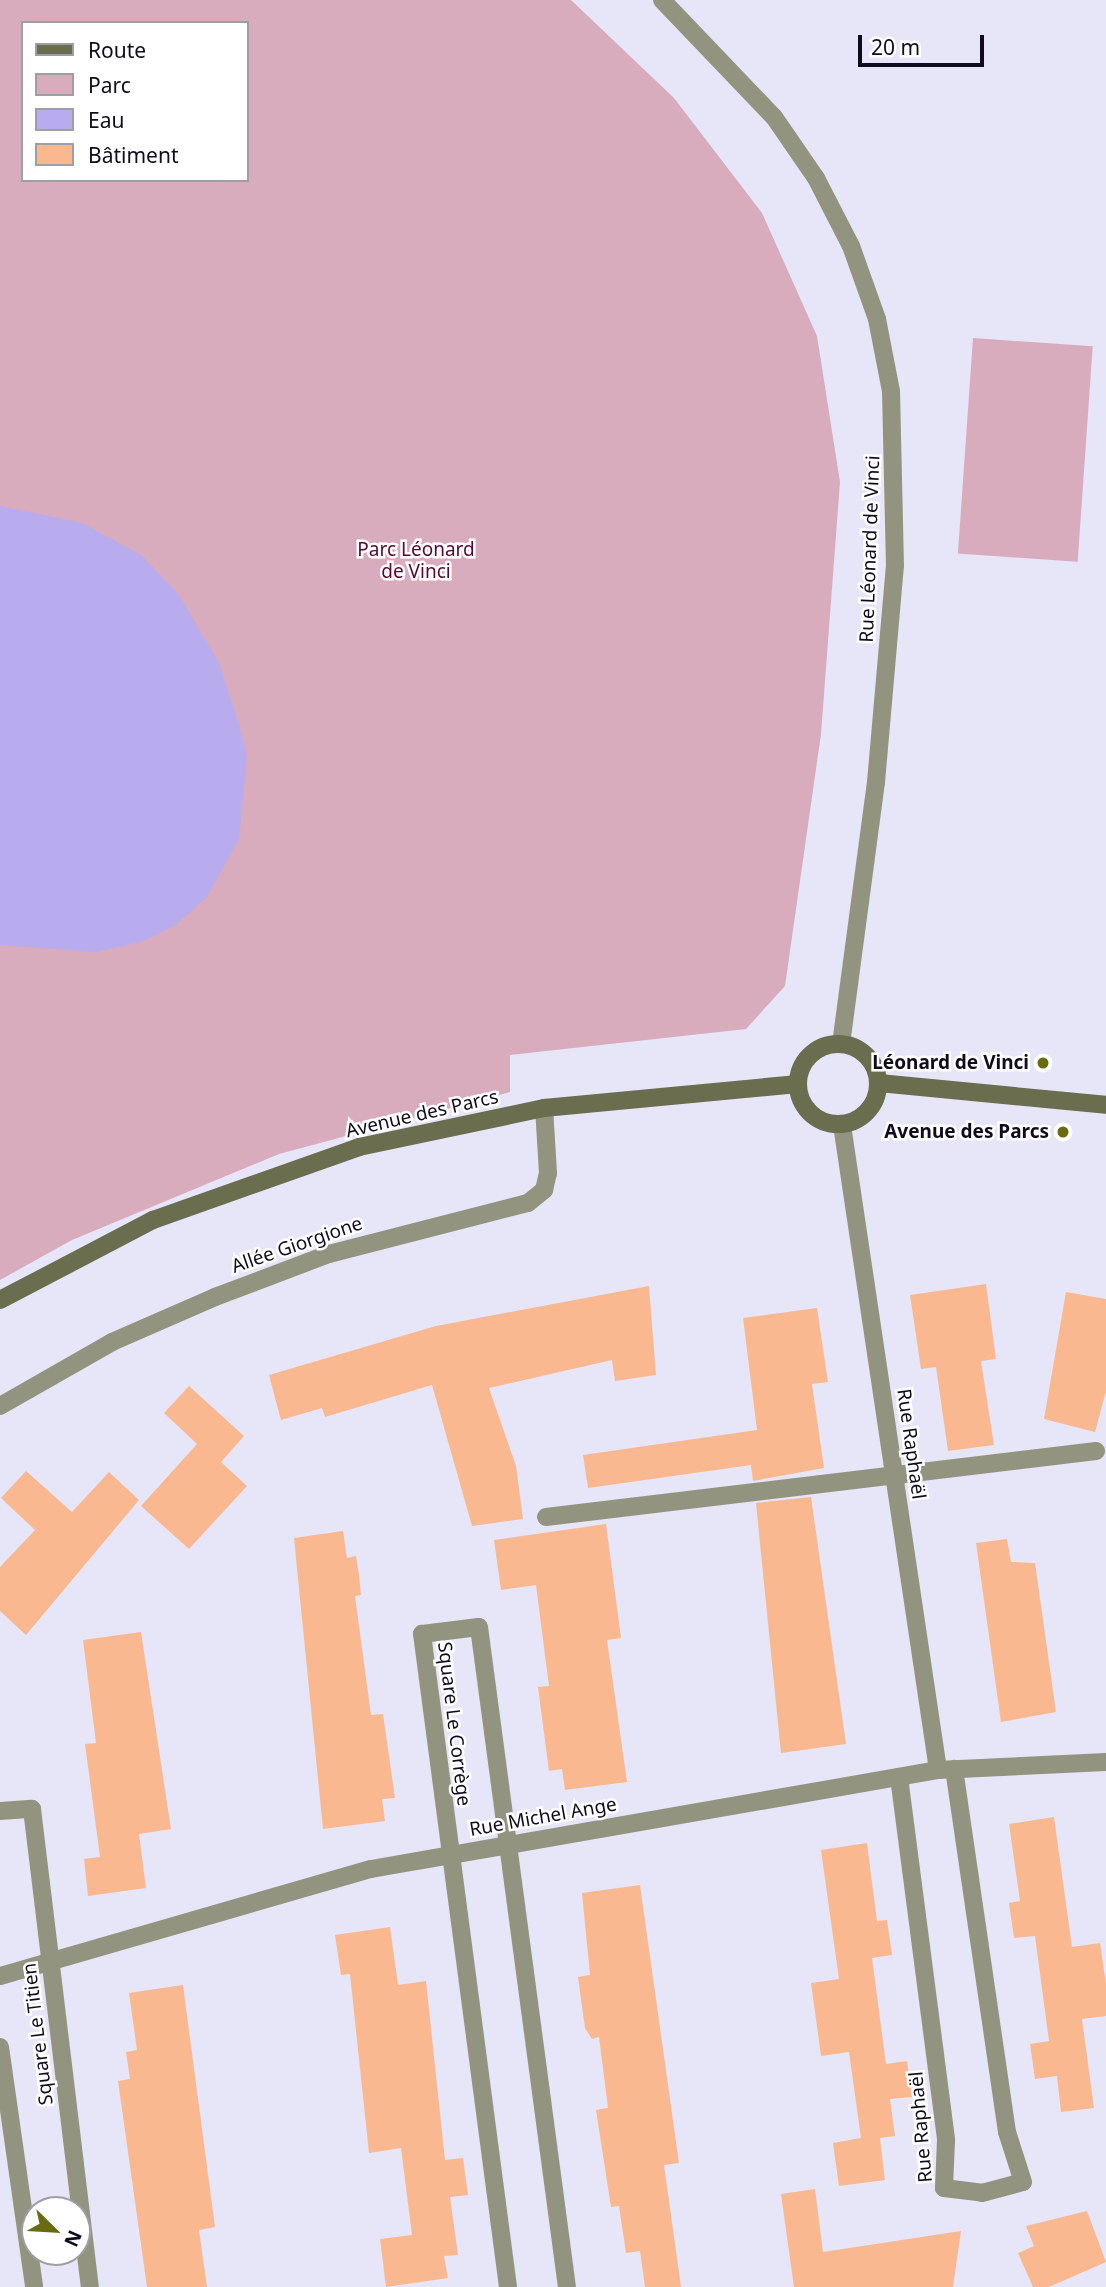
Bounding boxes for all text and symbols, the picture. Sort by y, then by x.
legend [21,21,248,182]
scale bar [861,21,987,65]
text: 20 m [871,33,920,61]
text: Route [88,36,146,64]
text: Parc [88,71,131,99]
text: Eau [88,106,124,134]
text: Bâtiment [88,141,178,169]
street label: Rue Léonard de Vinci [855,455,885,643]
park label: Parc Léonard de Vinci [357,539,475,583]
place label: Léonard de Vinci [872,1052,1029,1074]
marker: Léonard de Vinci [1035,1055,1051,1071]
street label: Avenue des Parcs [343,1085,501,1143]
place label: Avenue des Parcs [884,1121,1049,1143]
marker: Avenue des Parcs [1055,1124,1071,1140]
street label: Allée Giorgione [229,1212,365,1278]
street label: Rue Raphaël [892,1387,930,1501]
street label: Square Le Corrège [433,1641,475,1807]
street label: Rue Michel Ange [468,1793,618,1841]
street label: Square Le Titien [18,1962,58,2106]
street label: Rue Raphaël [905,2071,937,2183]
north arrow [21,2196,91,2266]
text: N [58,2226,88,2251]

